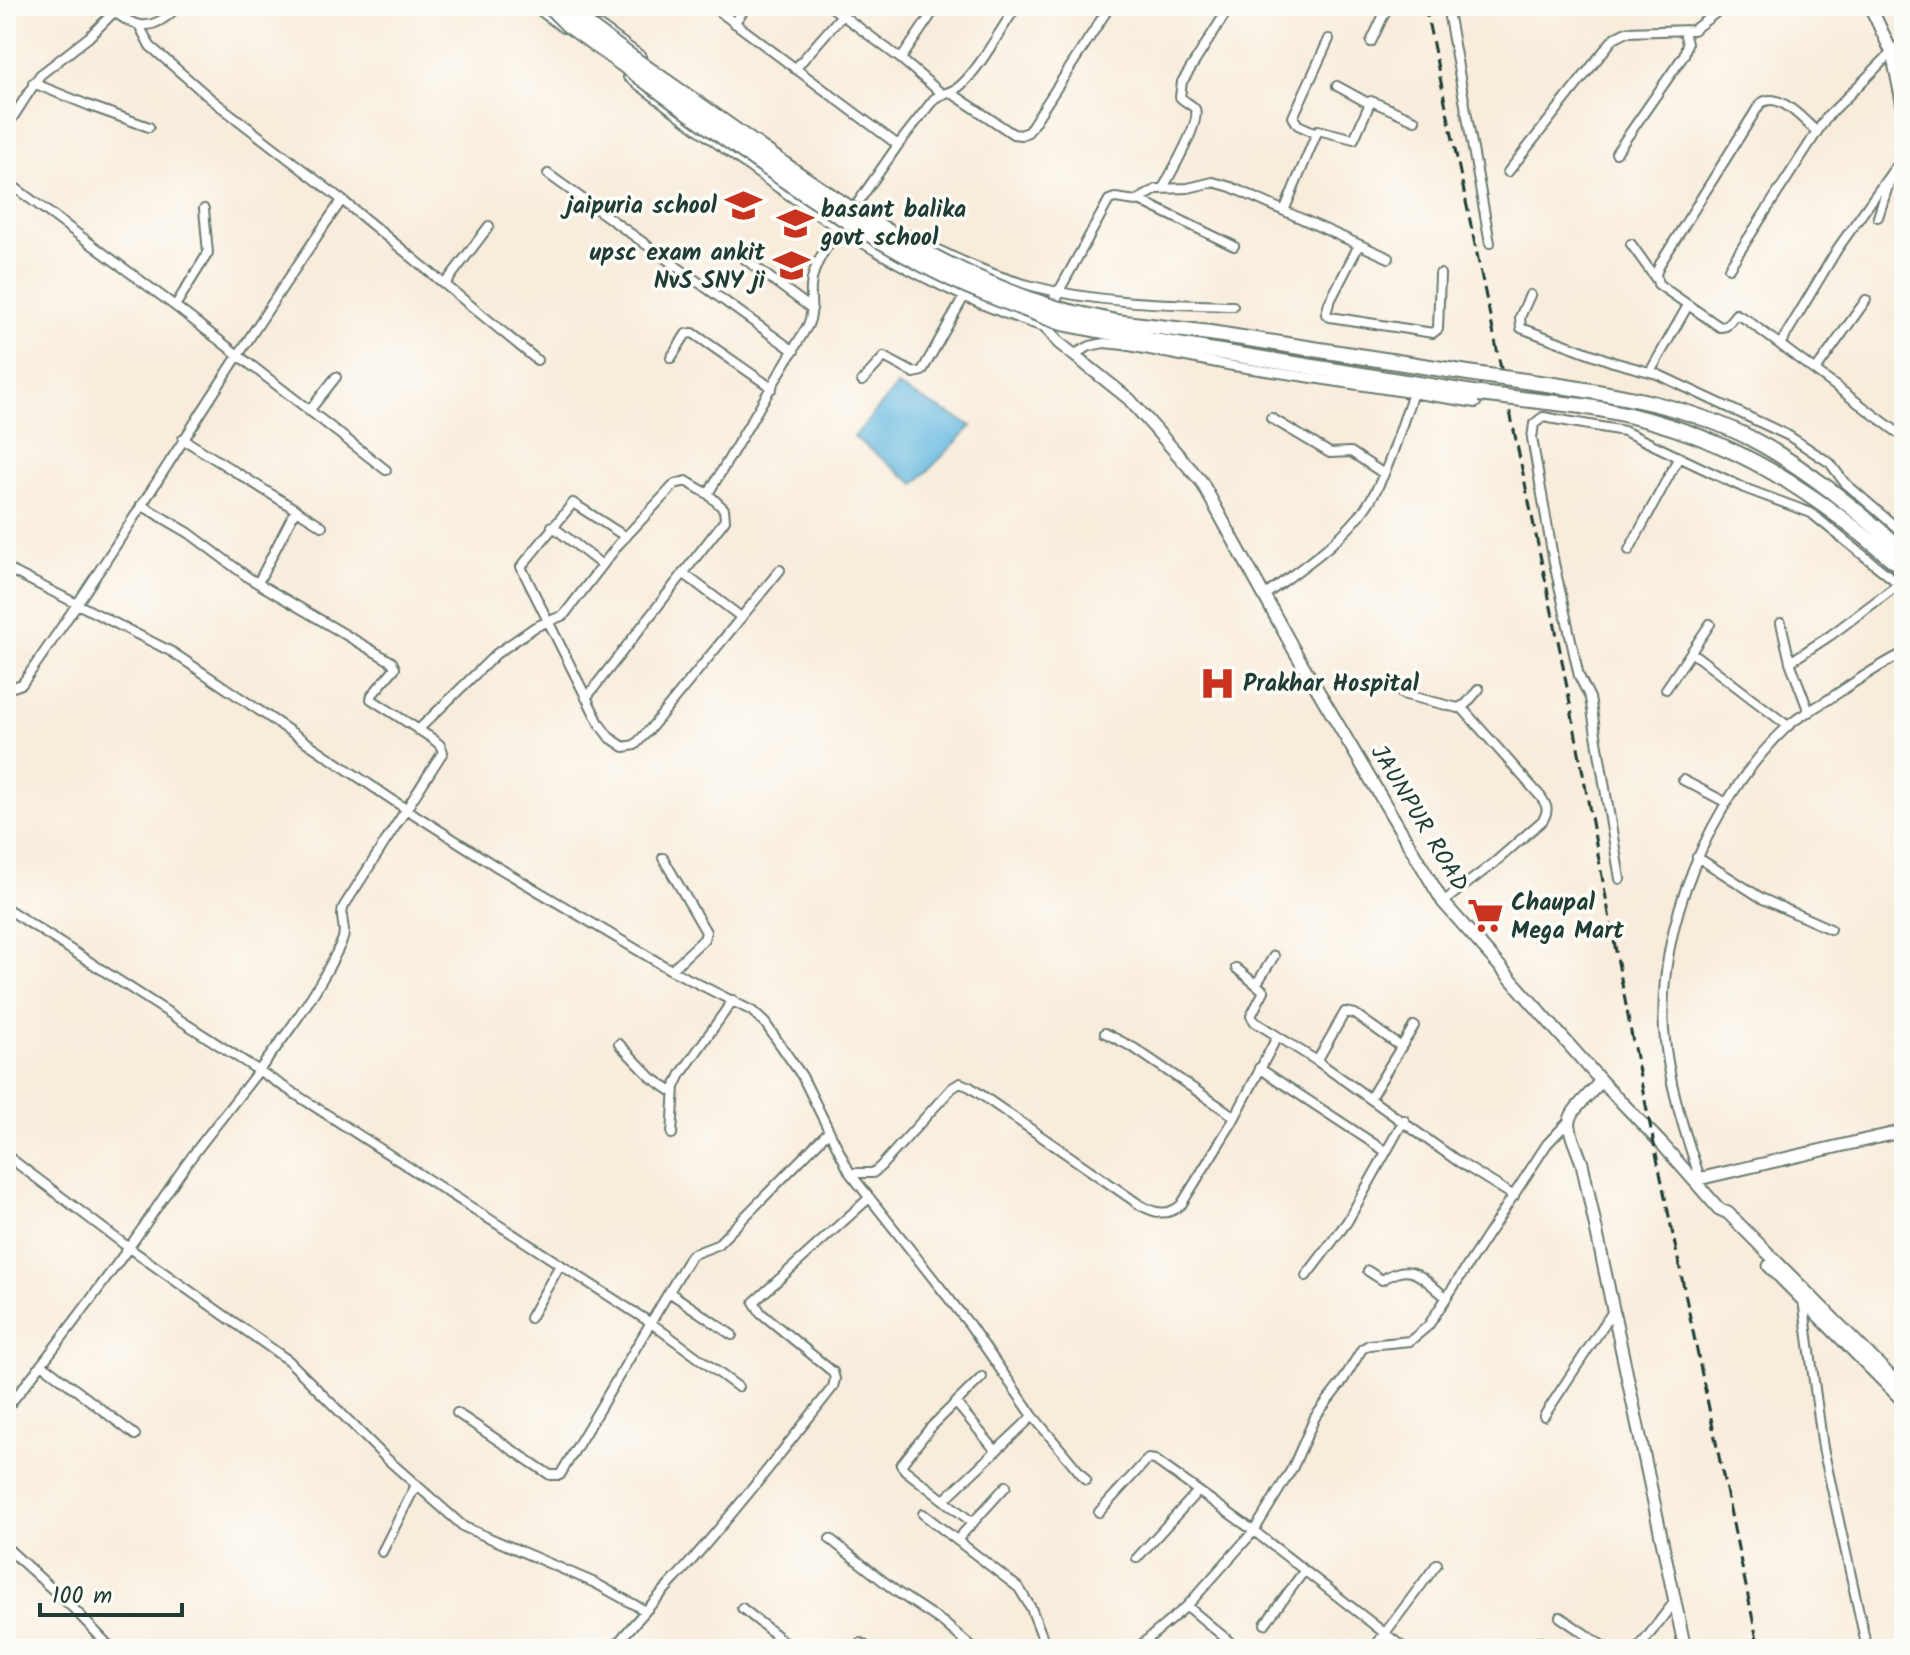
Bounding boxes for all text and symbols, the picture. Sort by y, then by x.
school or university icon: jaipuria school [724,186,762,224]
place label: jaipuria school [560,187,718,226]
place label: basant balika govt school [820,191,966,258]
school or university icon: basant balika govt school [776,204,814,242]
place label: upsc exam ankit NvS SNY ji [590,234,766,301]
school or university icon: upsc exam ankit NvS SNY ji [772,247,810,285]
hospital icon: Prakhar Hospital [1198,664,1236,702]
place label: Prakhar Hospital [1243,665,1420,704]
street label: JAUNPUR ROAD [1359,737,1478,900]
place label: Chaupal Mega Mart [1511,884,1625,951]
supermarket icon: Chaupal Mega Mart [1466,897,1504,935]
scale bar [40,1567,182,1617]
text: 100 m [52,1577,112,1616]

